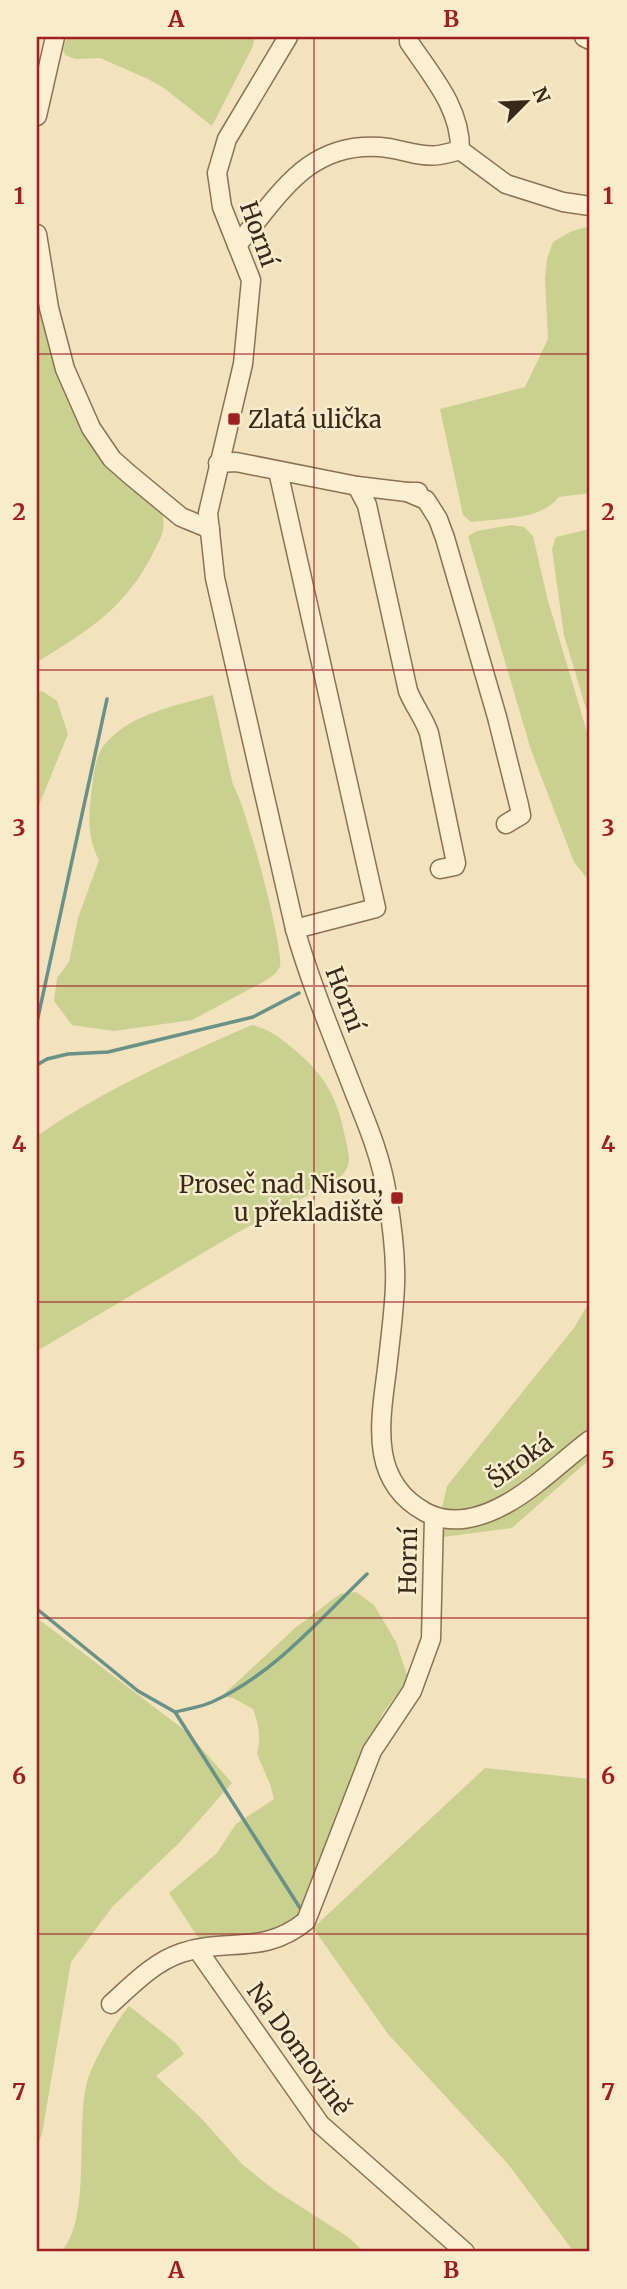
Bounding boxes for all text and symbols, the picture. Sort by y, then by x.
text: A [167,4,185,33]
text: B [443,4,459,33]
north arrow [490,66,560,136]
text: N [528,83,556,107]
text: 1 [14,181,25,210]
text: 1 [603,181,614,210]
street label: Horní [233,197,285,272]
place label: Zlatá ulička [248,404,382,435]
marker: Zlatá ulička [226,411,242,427]
text: 2 [12,497,26,526]
text: 2 [601,497,615,526]
text: 3 [12,813,26,842]
text: 3 [601,813,615,842]
street label: Horní [318,962,372,1037]
text: 4 [12,1129,27,1158]
text: 4 [601,1129,616,1158]
place label: Proseč nad Nisou, u překladiště [179,1169,383,1228]
marker: Proseč nad Nisou, u překladiště [389,1190,405,1206]
street label: Široká [481,1426,559,1495]
text: 5 [12,1445,26,1474]
text: 5 [601,1445,615,1474]
street label: Horní [392,1526,424,1595]
text: 6 [12,1761,26,1790]
text: 6 [601,1761,615,1790]
street label: Na Domovině [240,1976,358,2122]
text: 7 [12,2077,26,2106]
text: 7 [601,2077,615,2106]
text: A [167,2255,185,2284]
text: B [443,2255,459,2284]

